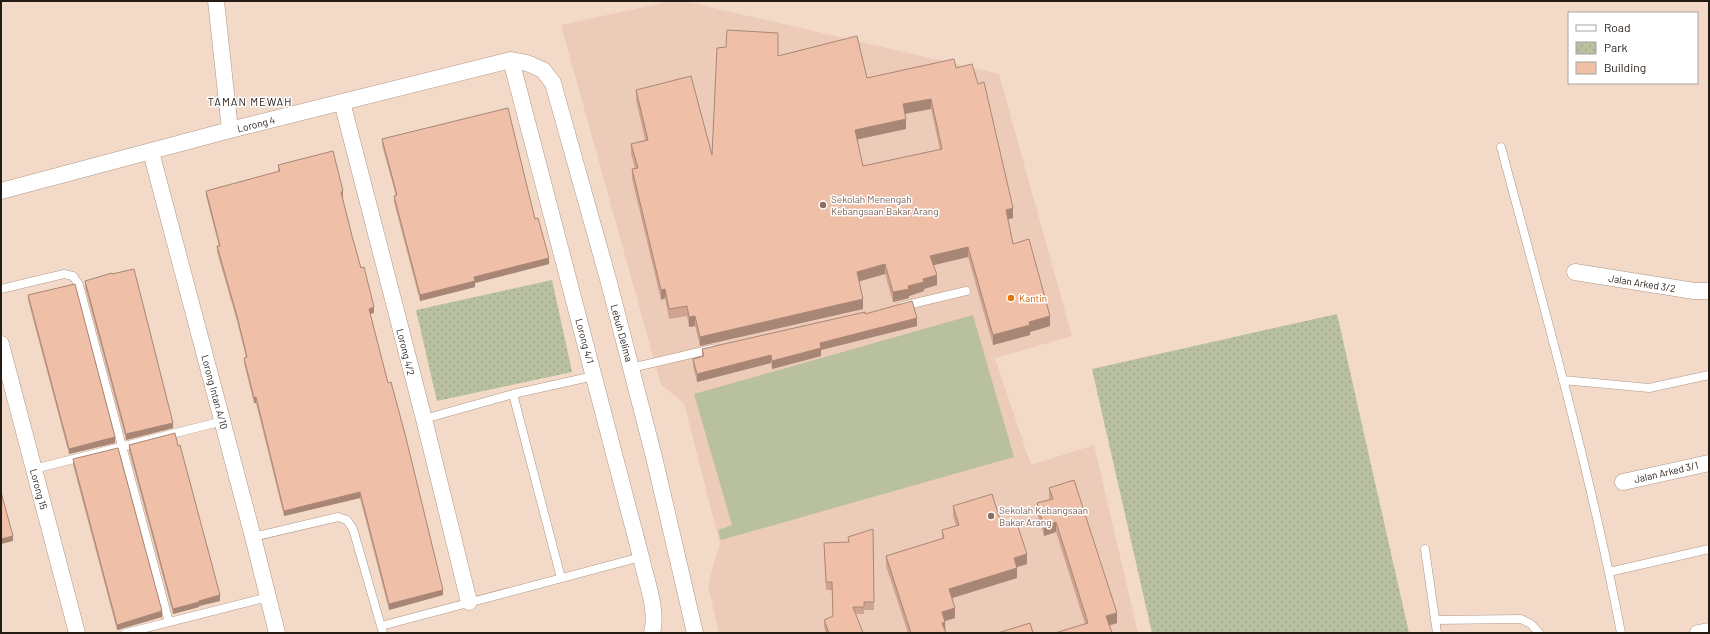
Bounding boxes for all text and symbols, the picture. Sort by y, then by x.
legend [1568,12,1698,84]
text: Road [1604,20,1631,34]
text: Park [1604,40,1628,54]
text: Building [1604,60,1646,74]
district label: TAMAN MEWAH [208,95,292,108]
street label: Lorong 4 [236,114,276,134]
place label: Sekolah Menengah Kebangsaan Bakar Arang [831,193,938,217]
marker: Sekolah Menengah Kebangsaan Bakar Arang [818,200,828,210]
street label: Jalan Arked 3/2 [1608,272,1676,294]
place label: Kantin [1019,292,1047,304]
marker: Kantin [1006,293,1016,303]
street label: Lebuh Delima [609,303,635,363]
street label: Lorong 4/1 [573,317,597,365]
street label: Lorong 4/2 [394,327,418,377]
street label: Lorong Intan A/10 [199,354,231,430]
street label: Jalan Arked 3/1 [1633,459,1699,485]
street label: Lorong 15 [28,467,50,511]
place label: Sekolah Kebangsaan Bakar Arang [999,504,1088,528]
marker: Sekolah Kebangsaan Bakar Arang [986,511,996,521]

